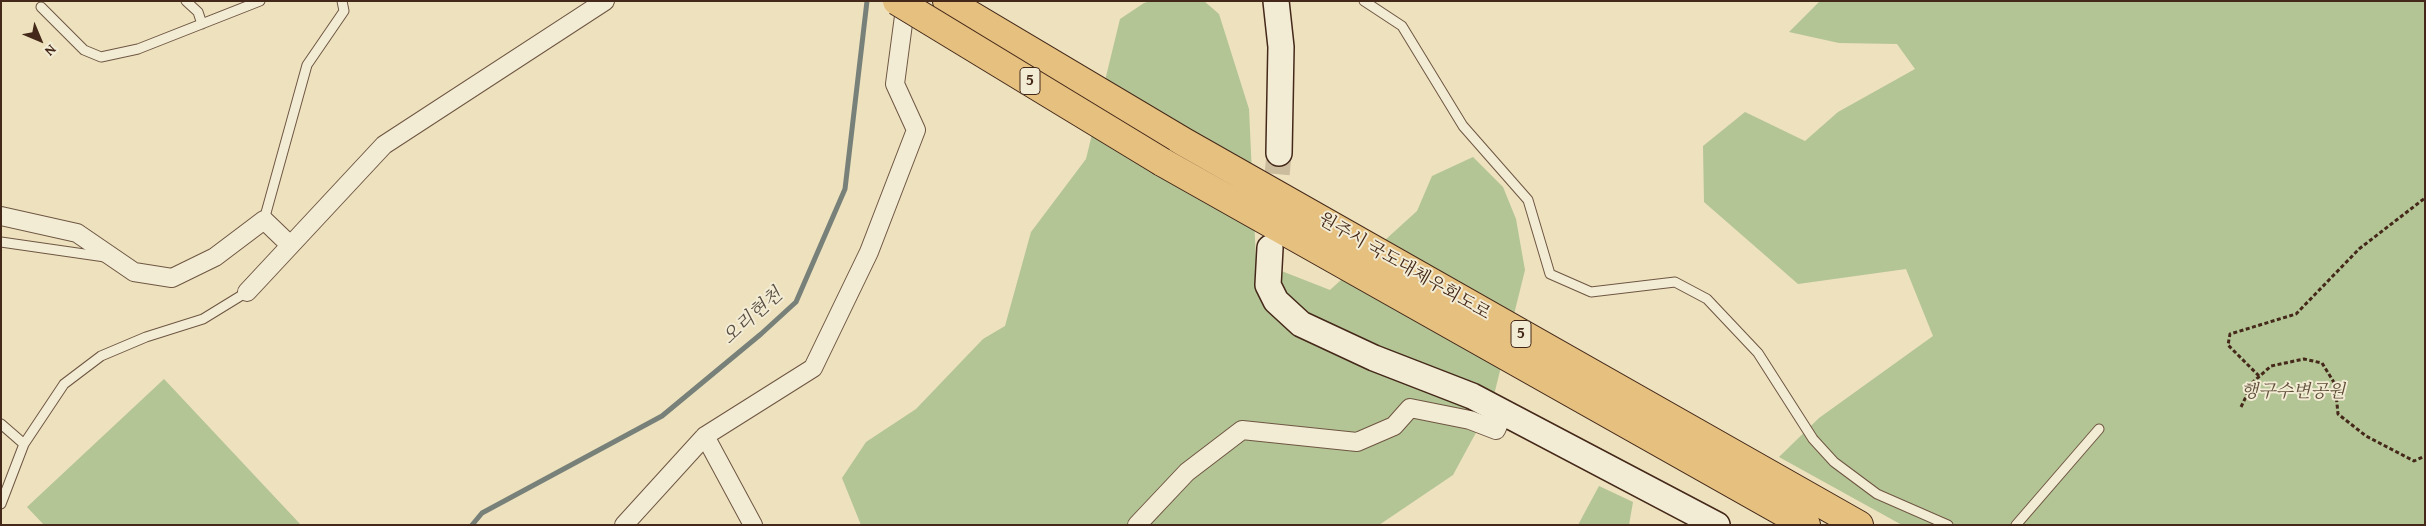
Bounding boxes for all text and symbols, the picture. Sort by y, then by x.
north arrow [15,15,65,65]
text: N [40,40,61,61]
road number: 5 [1020,68,1040,94]
street label: 원주시 국도대체우회도로 [1314,209,1494,325]
water label: 오리현천 [718,284,788,350]
road number: 5 [1511,320,1531,348]
park label: 행구수변공원 [2241,381,2345,403]

